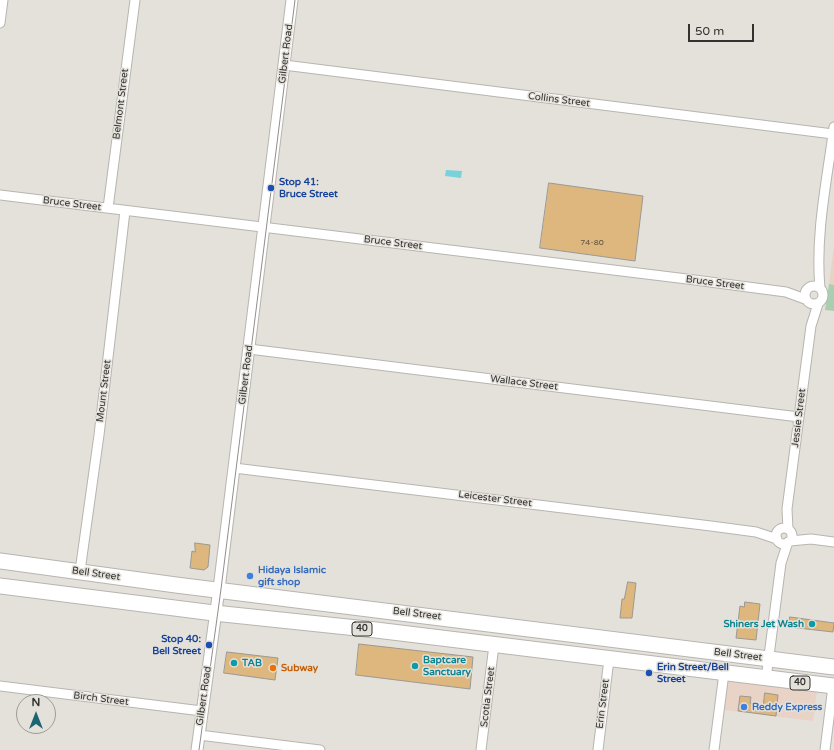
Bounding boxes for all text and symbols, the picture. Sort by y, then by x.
scale bar [690,16,756,42]
street label: Gilbert Road [276,24,296,84]
text: 50 m [695,24,724,38]
street label: Belmont Street [111,68,131,140]
street label: Collins Street [527,90,591,110]
place label: Stop 41: Bruce Street [279,176,338,200]
marker: Stop 41: Bruce Street [266,183,276,193]
street label: Bruce Street [42,194,102,214]
street label: Bruce Street [363,233,423,253]
house number: 74-80 [580,238,604,248]
street label: Bruce Street [685,273,745,293]
street label: Gilbert Road [236,345,256,405]
street label: Mount Street [94,359,114,423]
street label: Wallace Street [489,373,559,393]
street label: Jessie Street [789,388,809,448]
street label: Leicester Street [458,489,532,509]
place label: Hidaya Islamic gift shop [258,564,326,588]
street label: Bell Street [71,565,121,583]
marker: Hidaya Islamic gift shop [245,571,255,581]
street label: Bell Street [392,605,442,623]
place label: Shiners Jet Wash [723,618,804,630]
marker: Shiners Jet Wash [807,619,817,629]
road number: 40 [352,622,372,636]
place label: Stop 40: Bell Street [152,633,201,656]
marker: Stop 40: Bell Street [204,640,214,650]
street label: Bell Street [713,646,763,664]
place label: Baptcare Sanctuary [423,654,471,678]
place label: TAB [242,657,262,669]
marker: TAB [229,658,239,668]
marker: Baptcare Sanctuary [410,661,420,671]
place label: Erin Street/Bell Street [657,661,729,684]
place label: Subway [281,662,318,674]
marker: Subway [268,663,278,673]
street label: Gilbert Road [194,666,214,726]
street label: Scotia Street [478,666,498,728]
marker: Erin Street/Bell Street [644,668,654,678]
road number: 40 [790,676,810,690]
street label: Erin Street [594,679,612,729]
street label: Birch Street [73,690,129,708]
north arrow [16,694,56,734]
text: N [32,696,40,709]
place label: Reddy Express [752,701,822,713]
marker: Reddy Express [739,702,749,712]

